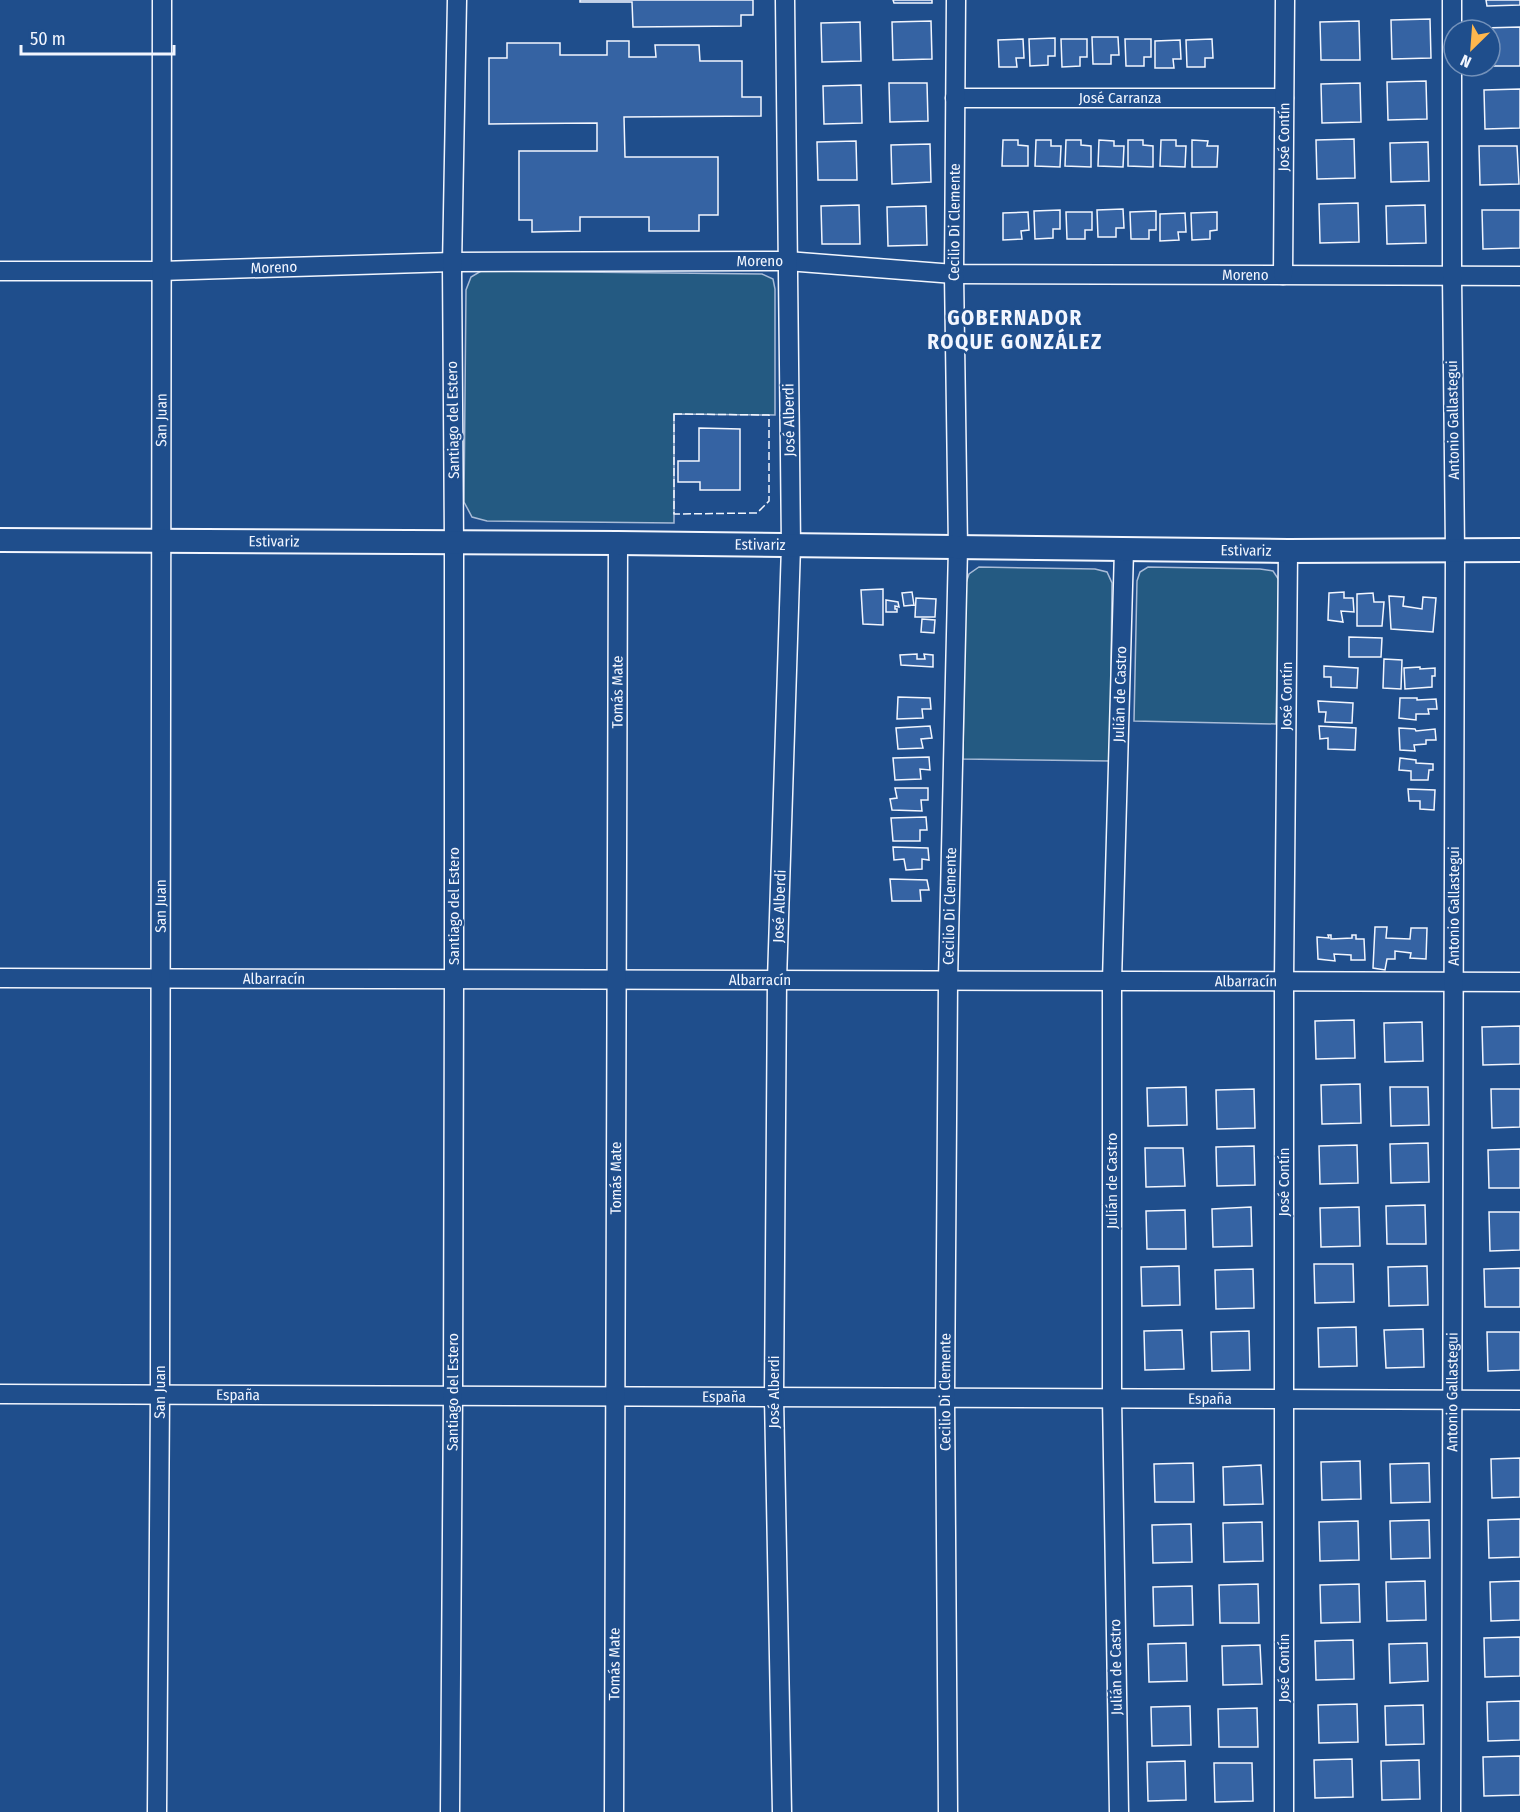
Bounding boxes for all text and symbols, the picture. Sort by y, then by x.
scale bar [21,18,174,56]
north arrow [1442,18,1502,78]
text: 50 m [30,28,66,50]
text: N [1458,51,1474,72]
street label: José Carranza [1079,89,1161,107]
street label: José Contín [1275,102,1293,172]
street label: Cecilio Di Clemente [945,163,964,281]
street label: Moreno [737,252,783,270]
street label: Moreno [250,258,298,277]
street label: Moreno [1222,266,1269,284]
district label: GOBERNADOR ROQUE GONZÁLEZ [927,305,1103,355]
street label: Antonio Gallastegui [1443,360,1463,480]
street label: Santiago del Estero [443,361,463,479]
street label: José Alberdi [779,383,799,457]
street label: San Juan [152,393,170,447]
street label: Estivariz [249,532,300,550]
street label: Estivariz [734,535,786,554]
street label: Estivariz [1220,541,1272,560]
street label: Julián de Castro [1110,646,1130,743]
street label: Tomás Mate [608,656,627,728]
street label: José Contín [1277,661,1296,731]
street label: Antonio Gallastegui [1445,846,1463,966]
street label: Santiago del Estero [445,847,463,965]
street label: Cecilio Di Clemente [939,847,960,965]
street label: José Alberdi [769,869,790,943]
street label: San Juan [152,879,170,933]
street label: Albarracín [243,970,305,988]
street label: Albarracín [729,971,791,989]
street label: Albarracín [1215,972,1277,990]
street label: Julián de Castro [1103,1133,1121,1229]
street label: Tomás Mate [607,1142,625,1214]
street label: José Contín [1275,1147,1293,1217]
street label: Antonio Gallastegui [1443,1332,1462,1452]
street label: Santiago del Estero [444,1333,462,1451]
street label: Cecilio Di Clemente [936,1333,954,1451]
street label: José Alberdi [765,1355,783,1429]
street label: San Juan [151,1365,169,1419]
street label: España [216,1386,260,1404]
street label: España [702,1388,746,1406]
street label: España [1188,1390,1232,1408]
street label: Julián de Castro [1106,1619,1126,1715]
street label: Tomás Mate [605,1628,624,1700]
street label: José Contín [1275,1633,1293,1703]

